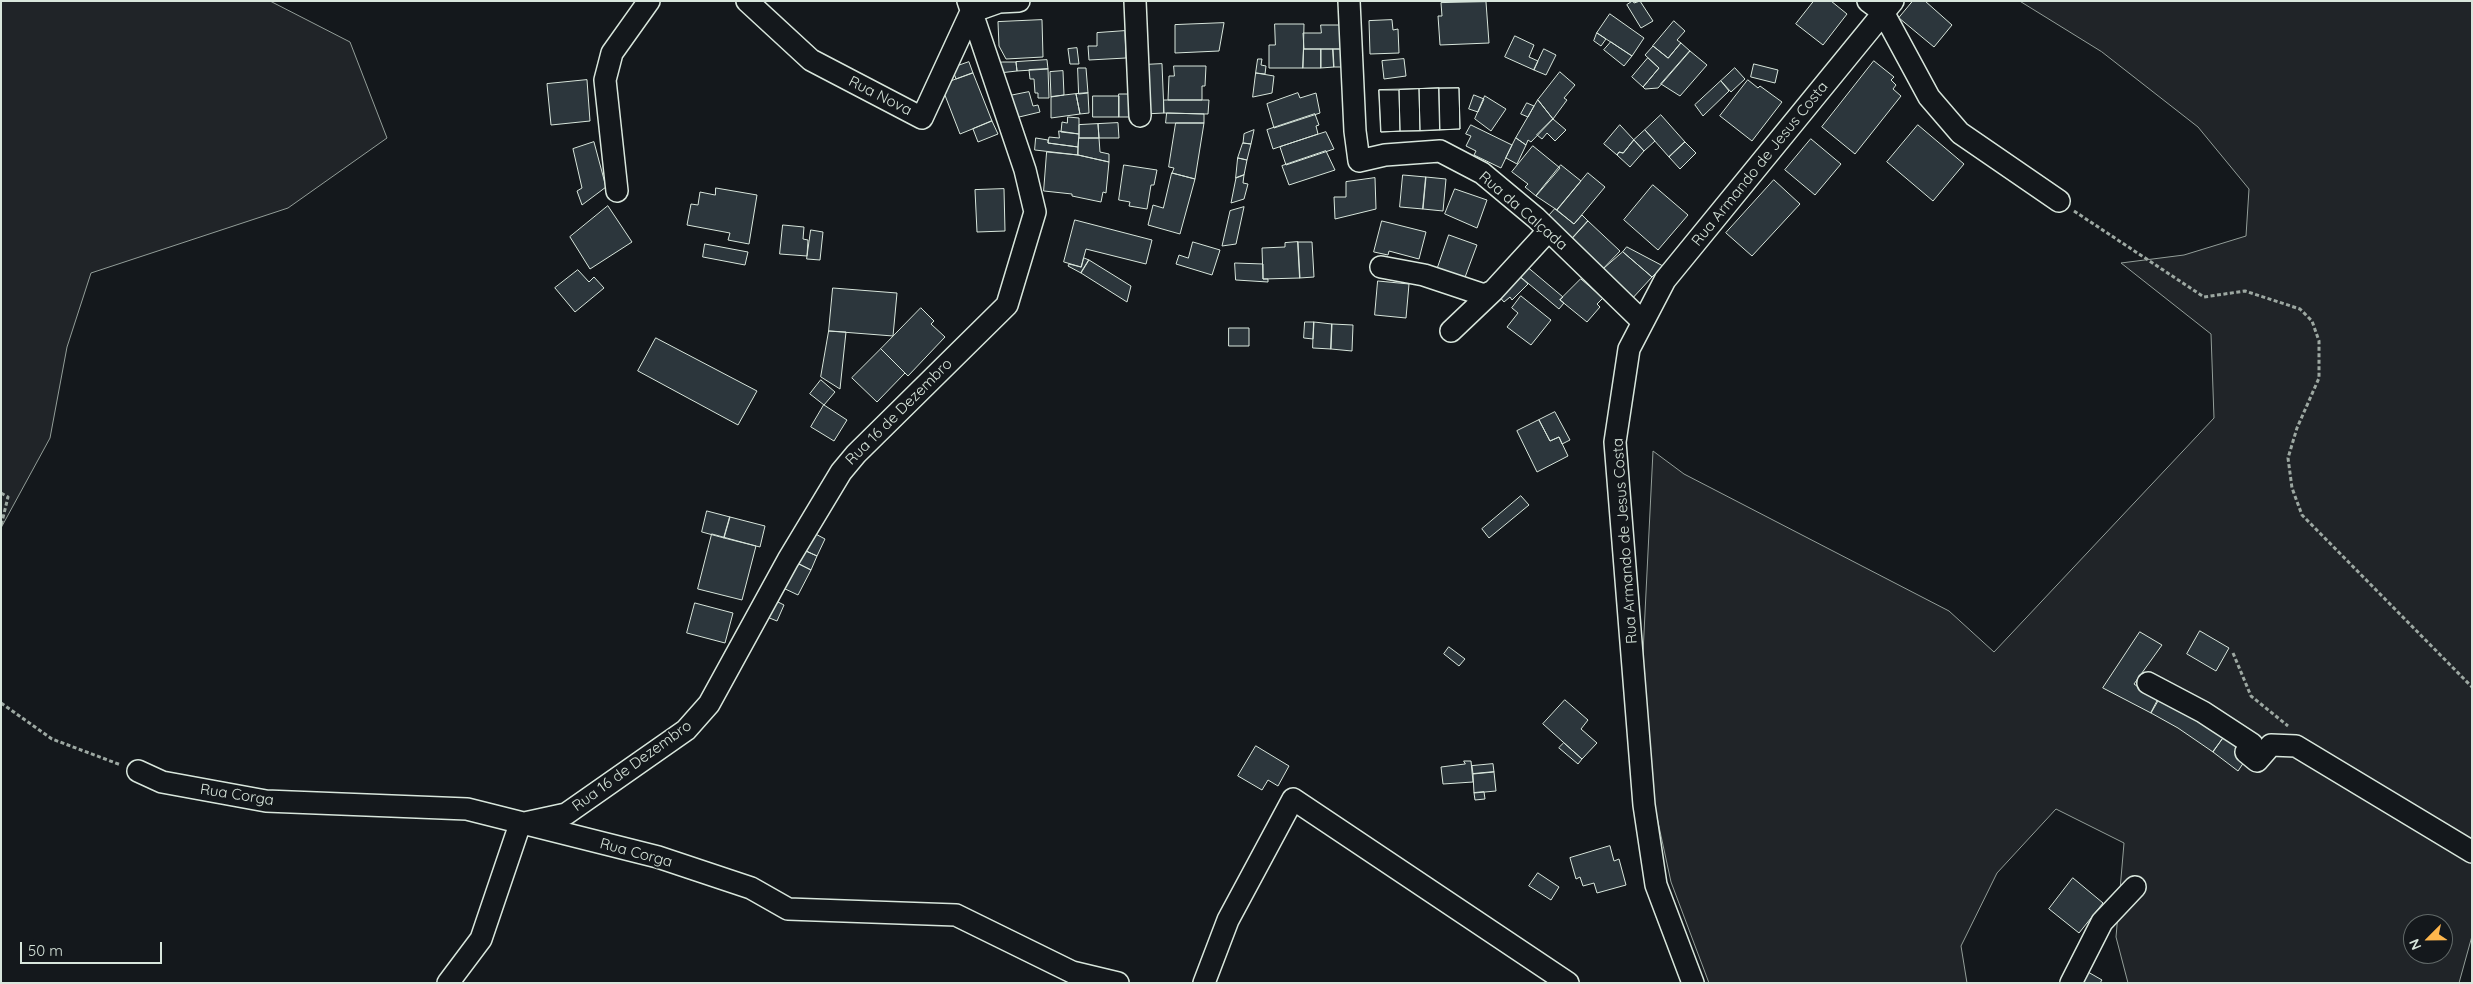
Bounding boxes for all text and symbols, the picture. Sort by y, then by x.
street label: Rua Nova [845,72,915,120]
street label: Rua Armando de Jesus Costa [1688,78,1832,250]
street label: Rua da Calçada [1475,168,1571,254]
street label: Rua 16 de Dezembro [842,355,956,469]
street label: Rua Armando de Jesus Costa [1609,437,1641,645]
street label: Rua 16 de Dezembro [569,717,695,815]
street label: Rua Corga [199,780,275,810]
street label: Rua Corga [598,835,674,871]
north arrow [2403,914,2453,964]
scale bar [22,932,165,964]
text: N [2405,936,2425,953]
text: 50 m [28,941,63,960]

